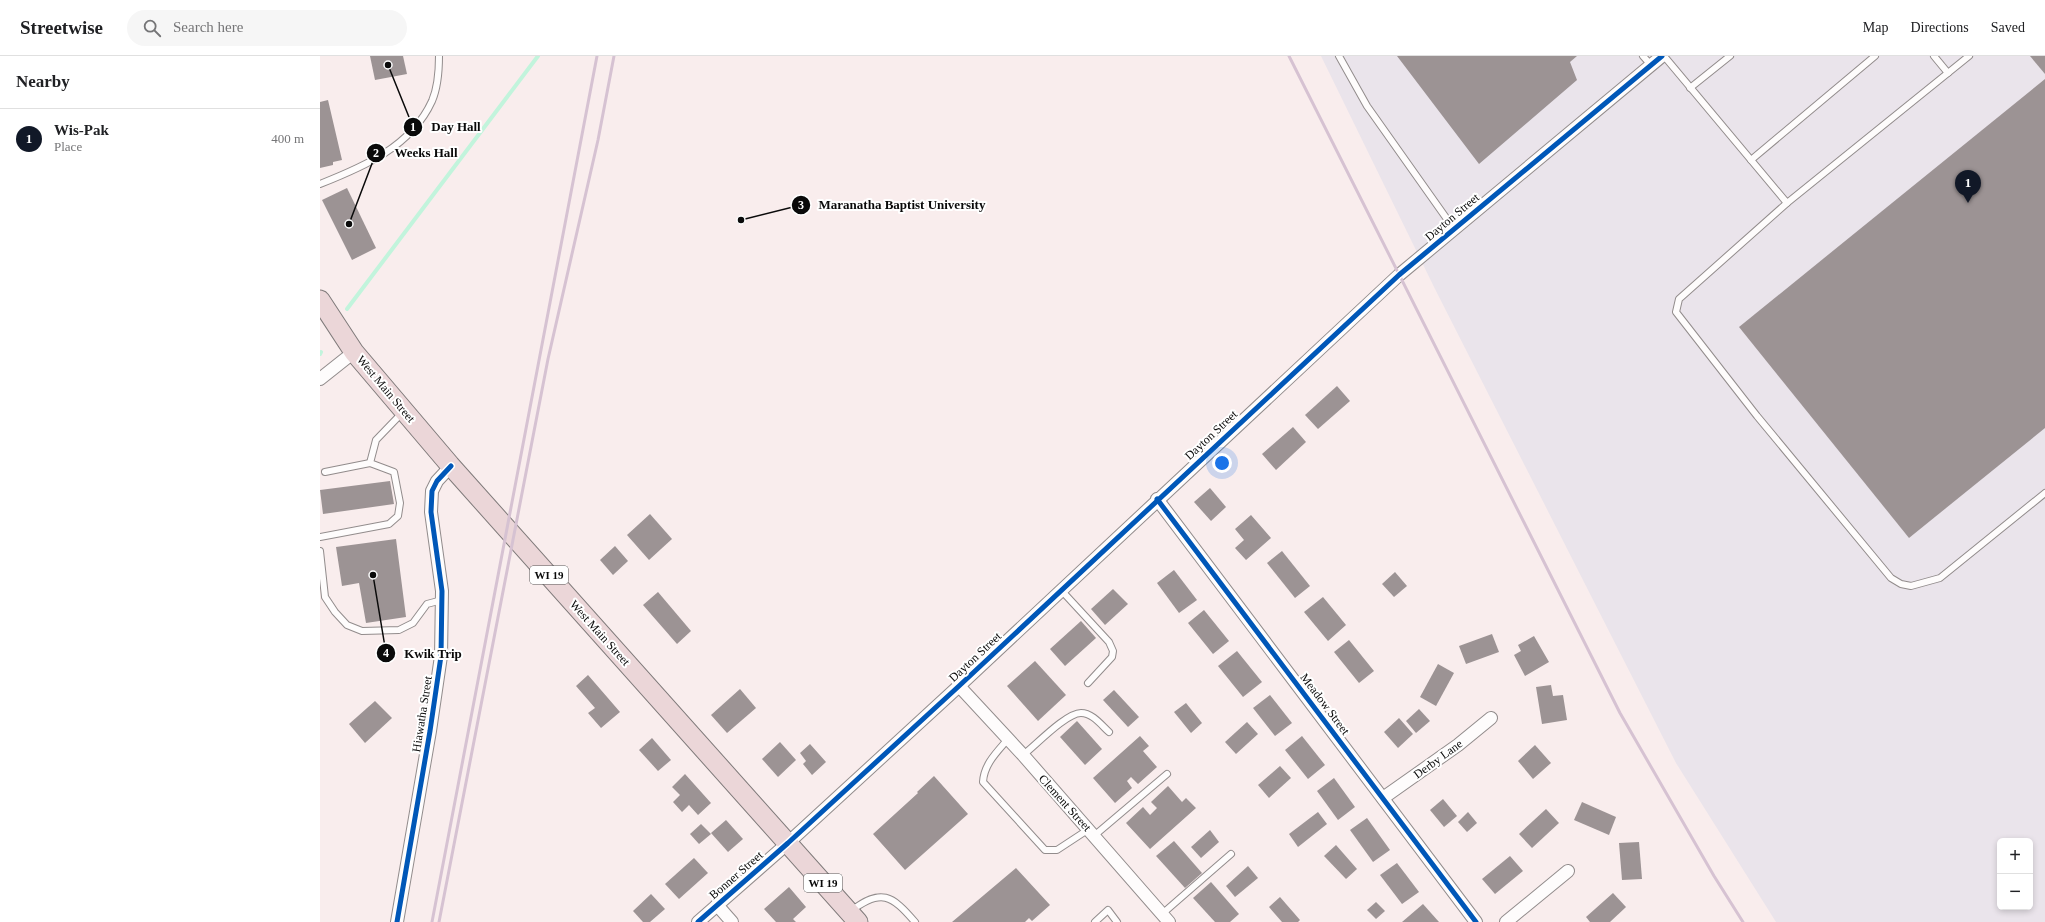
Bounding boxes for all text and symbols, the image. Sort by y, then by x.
search box [127,10,407,46]
text: Streetwise [20,17,103,38]
icon: search [141,17,163,39]
text: Search here [173,19,243,35]
text: Map [1863,20,1888,35]
text: Directions [1910,20,1969,35]
text: Saved [1991,20,2025,35]
text: Nearby [16,72,70,91]
callout: Day Hall [403,114,489,139]
text: Day Hall [431,119,481,134]
text: 1 [410,120,416,134]
text: Wis-Pak [54,122,109,138]
text: 1 [26,131,32,146]
text: 400 m [271,131,304,146]
text: Place [54,139,82,154]
callout: Weeks Hall [366,140,465,165]
text: Weeks Hall [394,145,458,160]
text: 2 [373,146,379,160]
pin: 1 [1955,170,1981,203]
street label: Dayton Street [1422,190,1482,244]
callout: Maranatha Baptist University [791,192,994,217]
text: Maranatha Baptist University [819,197,986,212]
text: 3 [798,198,804,212]
street label: West Main Street [354,353,418,426]
street label: Dayton Street [1182,407,1241,463]
your location [1212,453,1232,473]
road number: WI 19 [530,566,568,584]
street label: West Main Street [567,597,633,669]
street label: Dayton Street [946,629,1005,685]
callout: Kwik Trip [376,641,470,666]
text: 4 [383,646,389,660]
text: Kwik Trip [404,646,462,661]
street label: Meadow Street [1297,671,1353,738]
street label: Hiawatha Street [409,674,435,753]
street label: Derby Lane [1411,737,1465,781]
street label: Clement Street [1036,772,1095,835]
map controls [1997,838,2033,910]
button: + [1997,838,2033,874]
street label: Bonner Street [706,848,766,902]
road number: WI 19 [804,874,842,892]
button: − [1997,874,2033,910]

